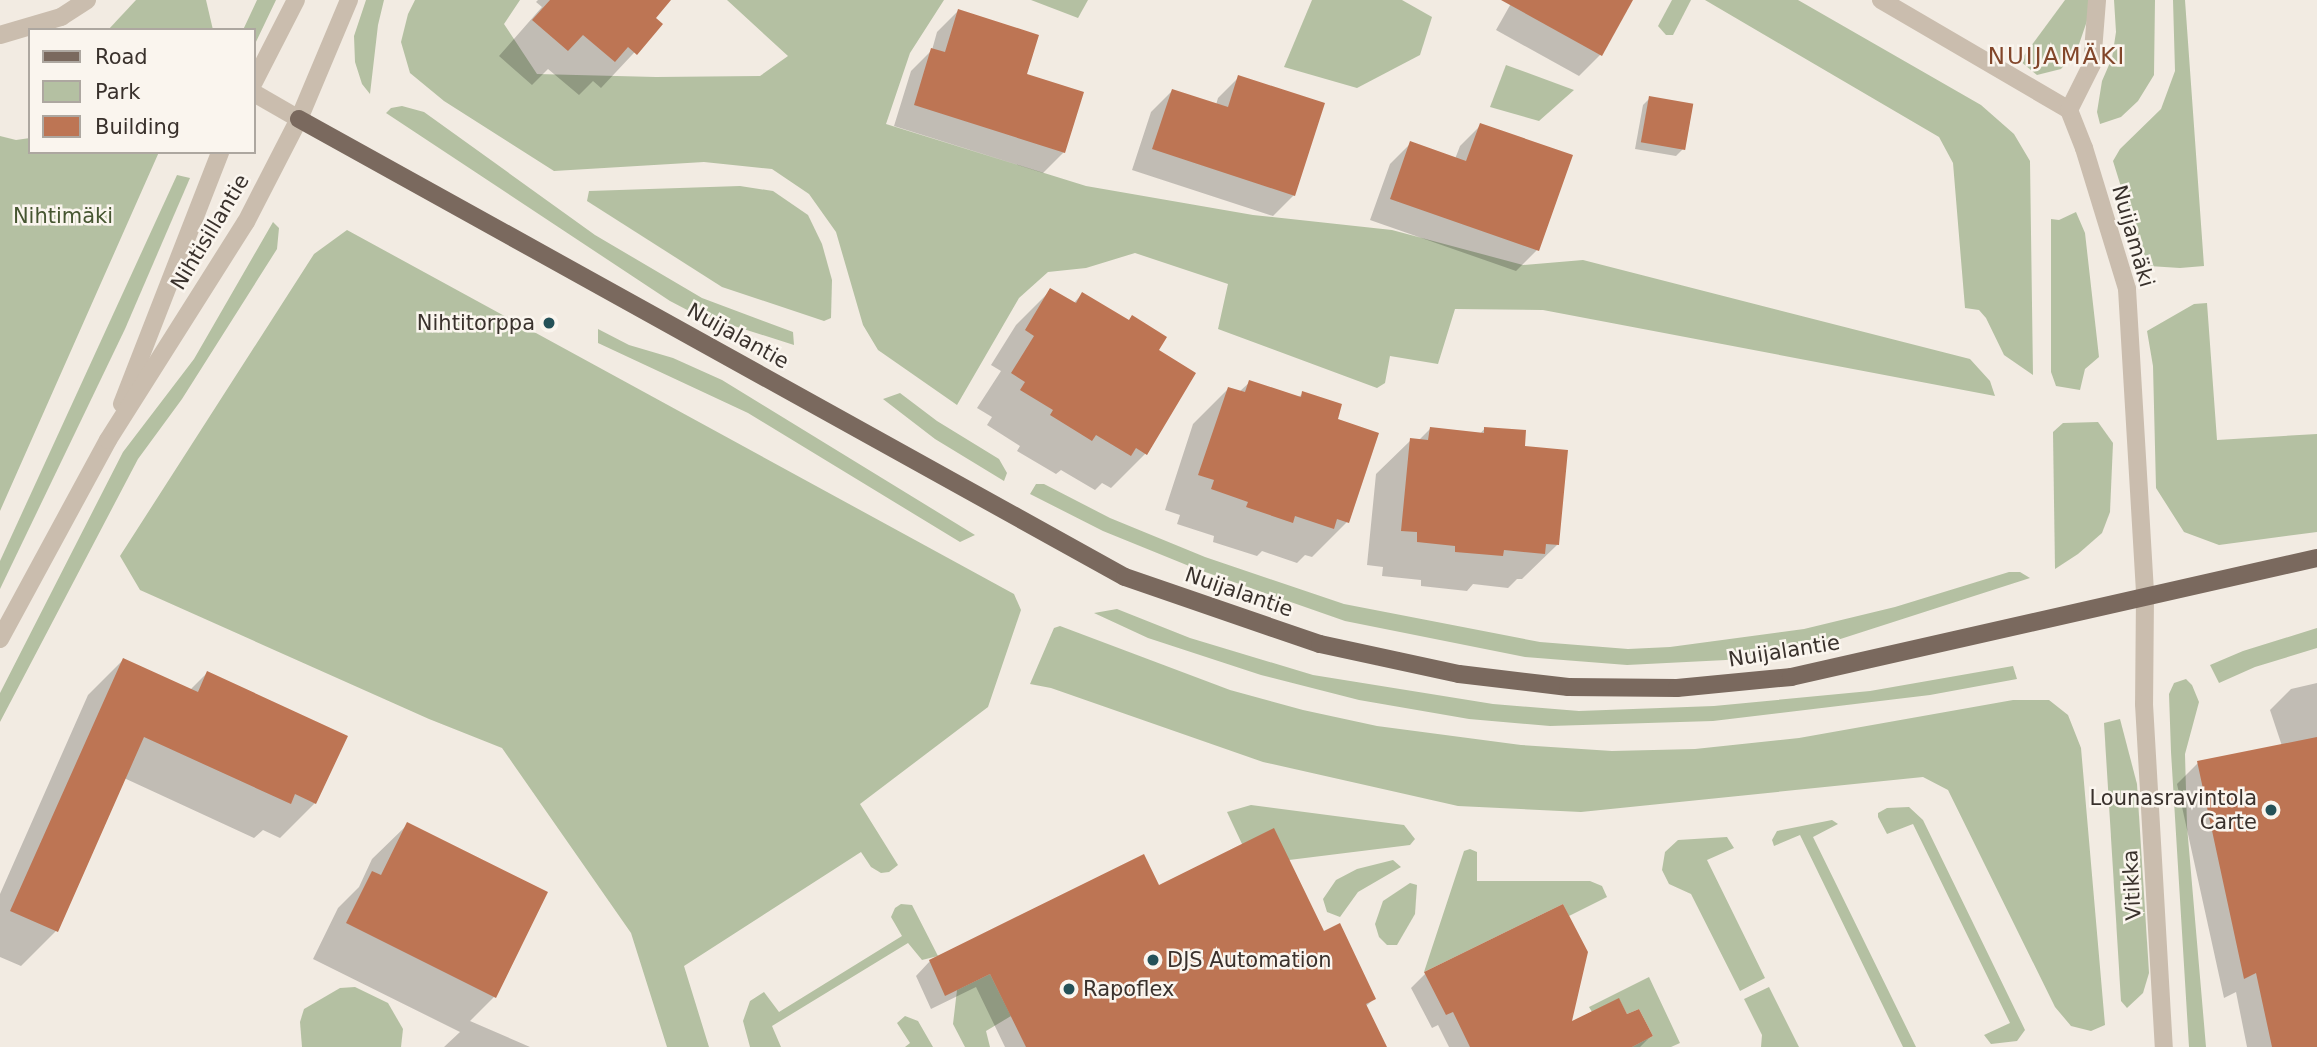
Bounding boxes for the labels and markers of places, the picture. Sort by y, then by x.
place label: Nihtitorppa [417,310,535,336]
marker: Nihtitorppa [541,315,557,331]
place label: Lounasravintola Carte [2090,785,2257,835]
marker: Lounasravintola Carte [2263,802,2279,818]
place label: DJS Automation [1167,947,1332,973]
marker: DJS Automation [1145,952,1161,968]
place label: Rapoflex [1083,976,1174,1002]
marker: Rapoflex [1061,981,1077,997]

